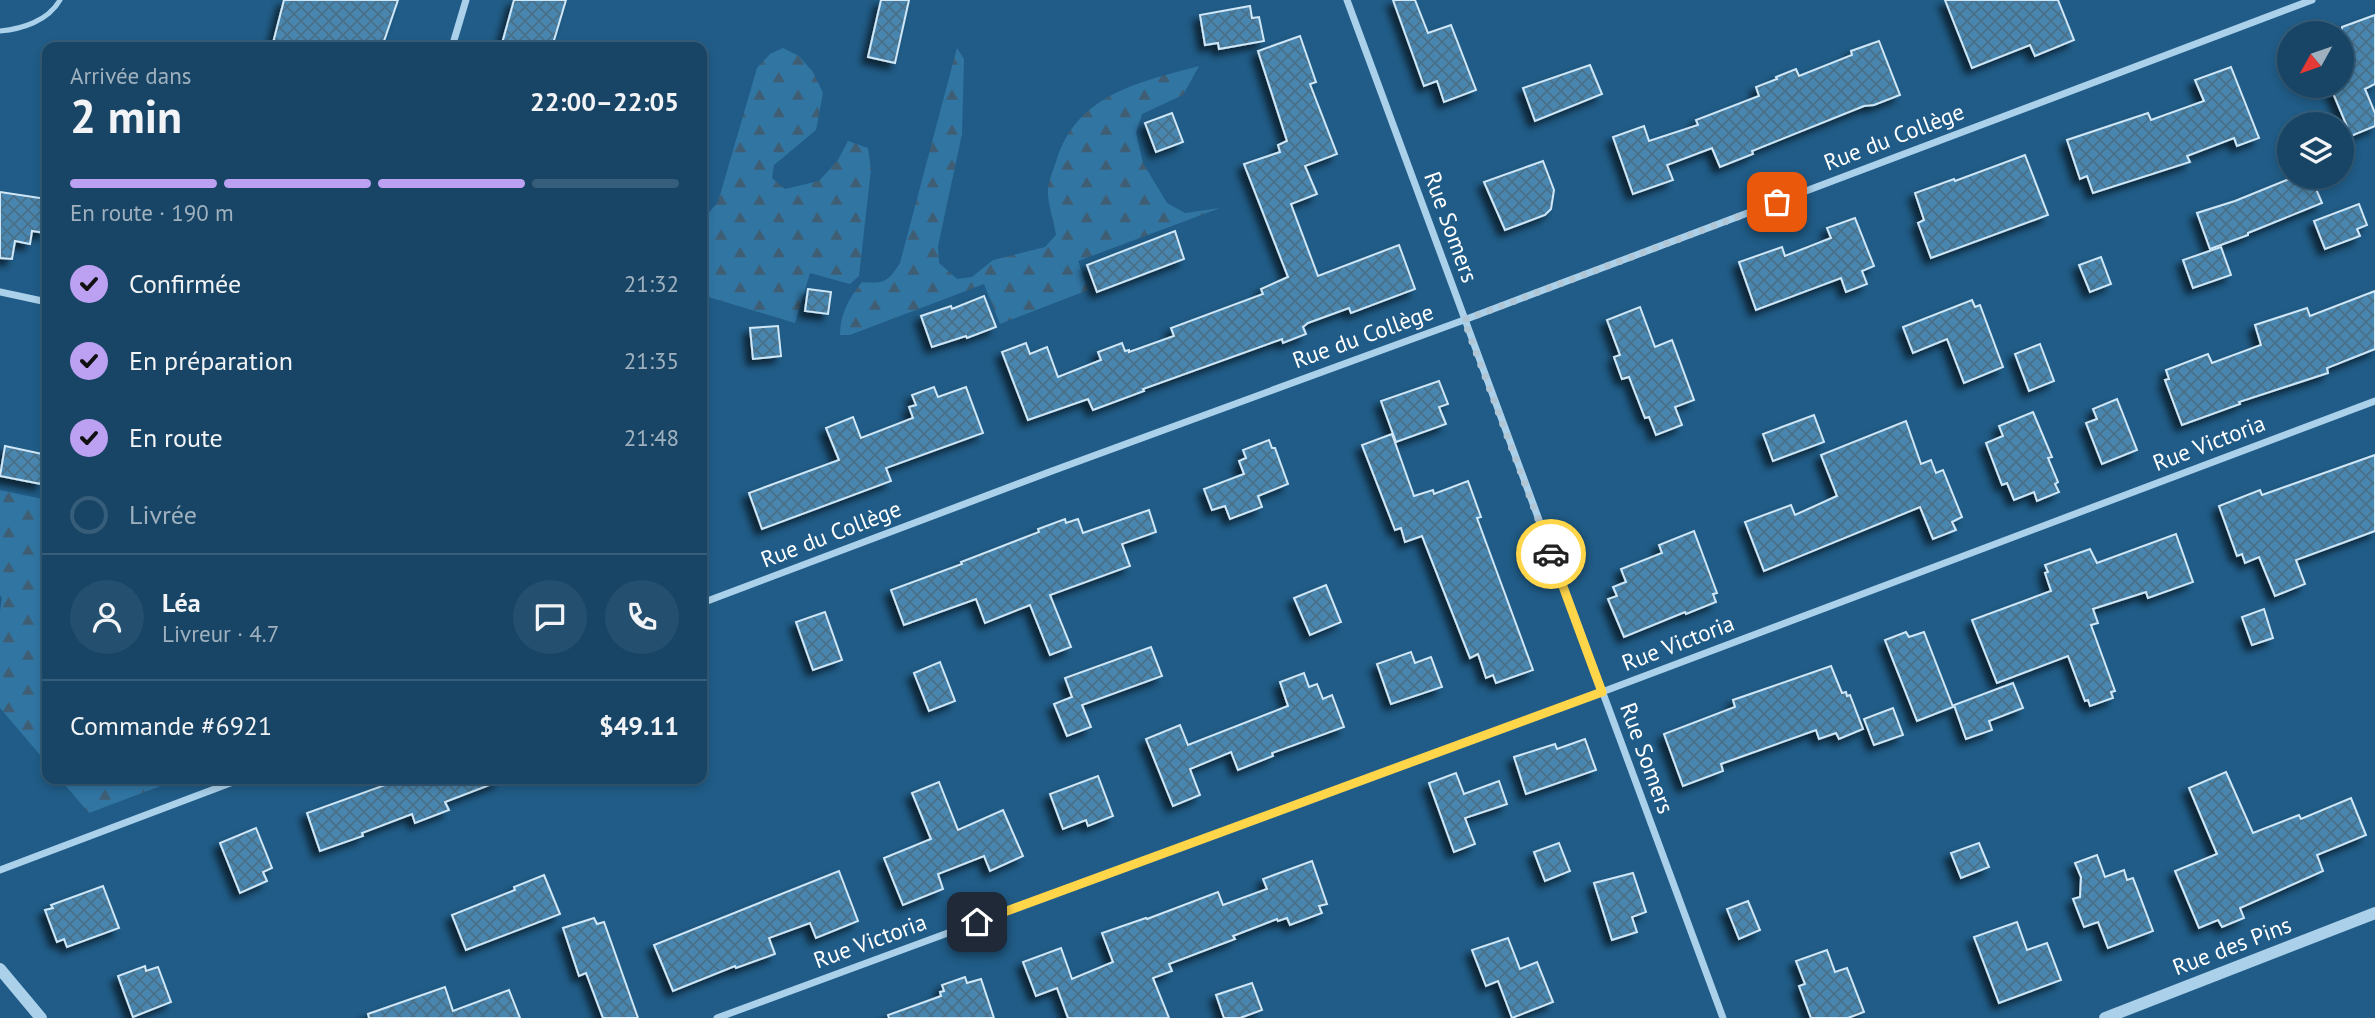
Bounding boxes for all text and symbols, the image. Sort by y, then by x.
north arrow [2277,21,2354,98]
map controls [2277,21,2354,189]
text: Arrivée dans [70,61,191,90]
text: 22:00–22:05 [530,85,679,118]
text: 2 min [70,86,182,146]
street label: Rue du Collège [1819,96,1968,177]
button: layers [2277,112,2354,189]
street label: Rue Somers [1418,167,1485,286]
pin [1747,172,1807,232]
icon: bag [1758,183,1796,221]
text: En route · 190 m [70,198,234,227]
icon: check [70,265,108,303]
text: Confirmée [129,267,241,300]
text: 21:32 [624,269,679,298]
street label: Rue du Collège [1288,297,1437,374]
icon: check [70,342,108,380]
text: En préparation [129,344,293,377]
text: 21:35 [624,346,679,375]
street label: Rue Victoria [2149,408,2269,477]
icon: check [70,419,108,457]
text: En route [129,421,223,454]
text: 21:48 [624,423,679,452]
street label: Rue du Collège [756,493,905,574]
text: Livrée [129,498,197,531]
courier [1516,519,1586,589]
icon: car [1532,535,1570,573]
button: person [70,580,144,654]
button: chat [513,580,587,654]
button: phone [605,580,679,654]
text: Léa [162,586,201,619]
street label: Rue Victoria [1618,608,1738,677]
text: Livreur · 4.7 [162,619,279,648]
street label: Rue Somers [1614,698,1681,817]
text: Commande #6921 [70,709,272,742]
text: $49.11 [599,709,679,742]
pin [947,892,1007,952]
icon: home [958,903,996,941]
street label: Rue Victoria [809,907,930,974]
street label: Rue des Pins [2168,910,2295,981]

